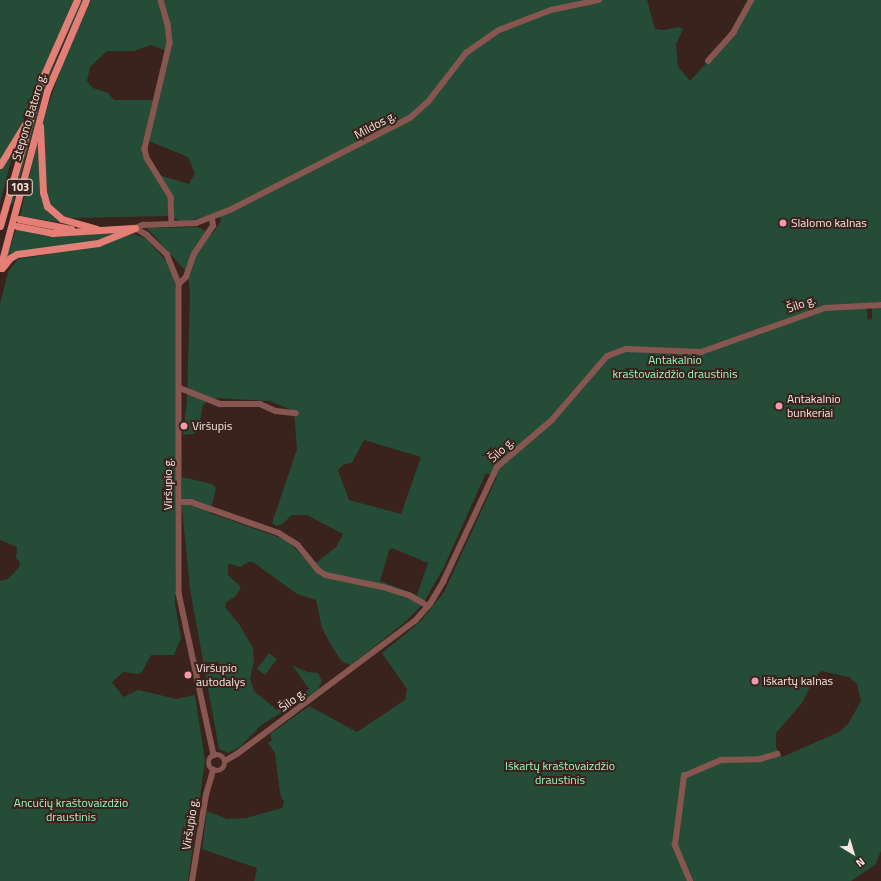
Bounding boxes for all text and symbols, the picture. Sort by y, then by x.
street label: Stepono Batoro g. [9,72,49,162]
street label: Mildos g. [352,108,398,142]
road number: 103 [6,178,34,196]
place label: Slalomo kalnas [791,216,867,230]
marker: Slalomo kalnas [778,218,788,228]
street label: Šilo g. [785,292,817,316]
park label: Antakalnio kraštovaizdžio draustinis [612,353,738,381]
place label: Antakalnio bunkeriai [787,392,841,420]
marker: Antakalnio bunkeriai [774,401,784,411]
place label: Viršupis [192,419,232,433]
marker: Viršupis [179,421,189,431]
street label: Šilo g. [485,435,517,465]
street label: Viršupio g. [161,458,175,510]
place label: Viršupio autodalys [196,661,245,689]
marker: Viršupio autodalys [183,670,193,680]
place label: Iškartų kalnas [763,674,833,688]
marker: Iškartų kalnas [750,676,760,686]
street label: Šilo g. [276,685,308,715]
park label: Iškartų kraštovaizdžio draustinis [505,759,615,787]
park label: Ancučių kraštovaizdžio draustinis [14,796,128,824]
street label: Viršupio g. [179,797,201,851]
north arrow [833,833,873,873]
text: N [852,854,868,871]

